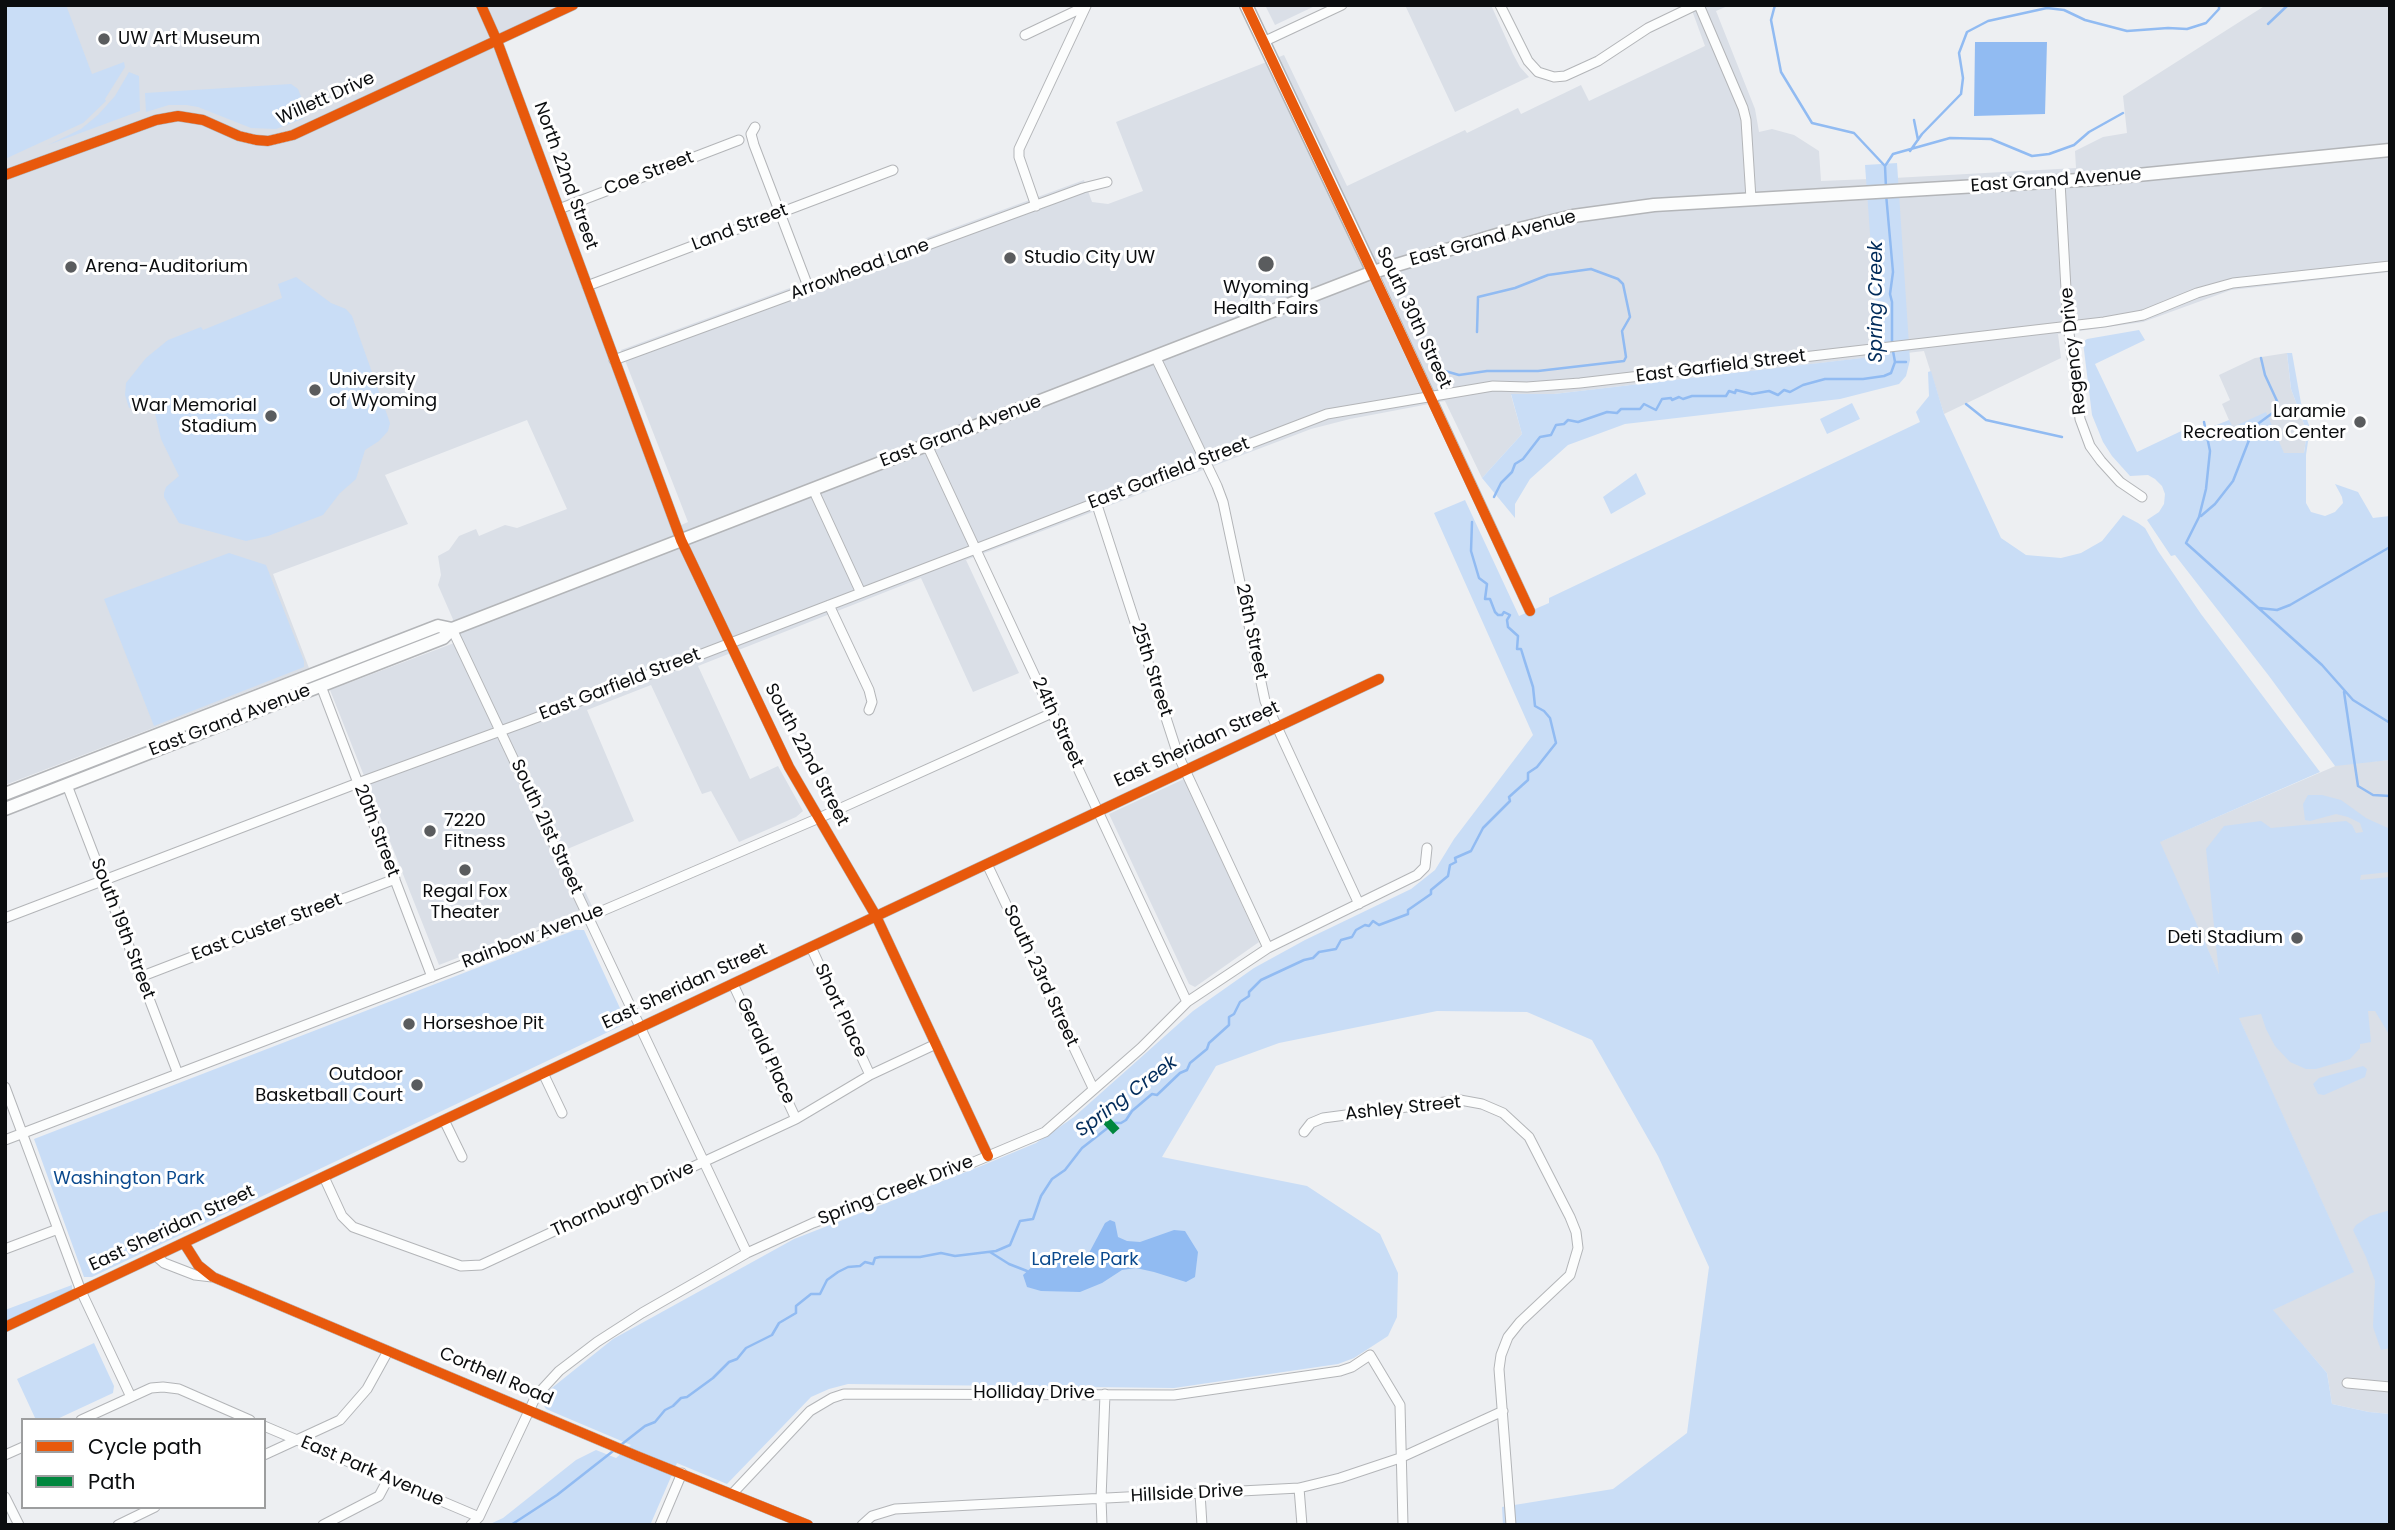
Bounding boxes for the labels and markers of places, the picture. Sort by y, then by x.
place label: UW Art Museum [118,28,260,50]
marker: UW Art Museum [96,31,112,47]
place label: Studio City UW [1024,247,1155,269]
marker: Studio City UW [1002,250,1018,266]
marker: Wyoming Health Fairs [1256,254,1276,274]
place label: Arena-Auditorium [85,256,248,278]
marker: Arena-Auditorium [63,259,79,275]
place label: Wyoming Health Fairs [1214,277,1318,320]
place label: University of Wyoming [329,369,437,412]
marker: University of Wyoming [307,382,323,398]
place label: War Memorial Stadium [131,395,257,438]
place label: Laramie Recreation Center [2183,401,2346,444]
marker: War Memorial Stadium [263,408,279,424]
marker: Laramie Recreation Center [2352,414,2368,430]
place label: 7220 Fitness [444,810,506,852]
marker: 7220 Fitness [422,823,438,839]
marker: Regal Fox Theater [457,862,473,878]
place label: Regal Fox Theater [423,881,507,924]
place label: Deti Stadium [2167,927,2283,949]
marker: Deti Stadium [2289,930,2305,946]
place label: Horseshoe Pit [423,1013,544,1035]
marker: Horseshoe Pit [401,1016,417,1032]
place label: Outdoor Basketball Court [255,1064,403,1106]
marker: Outdoor Basketball Court [409,1077,425,1093]

